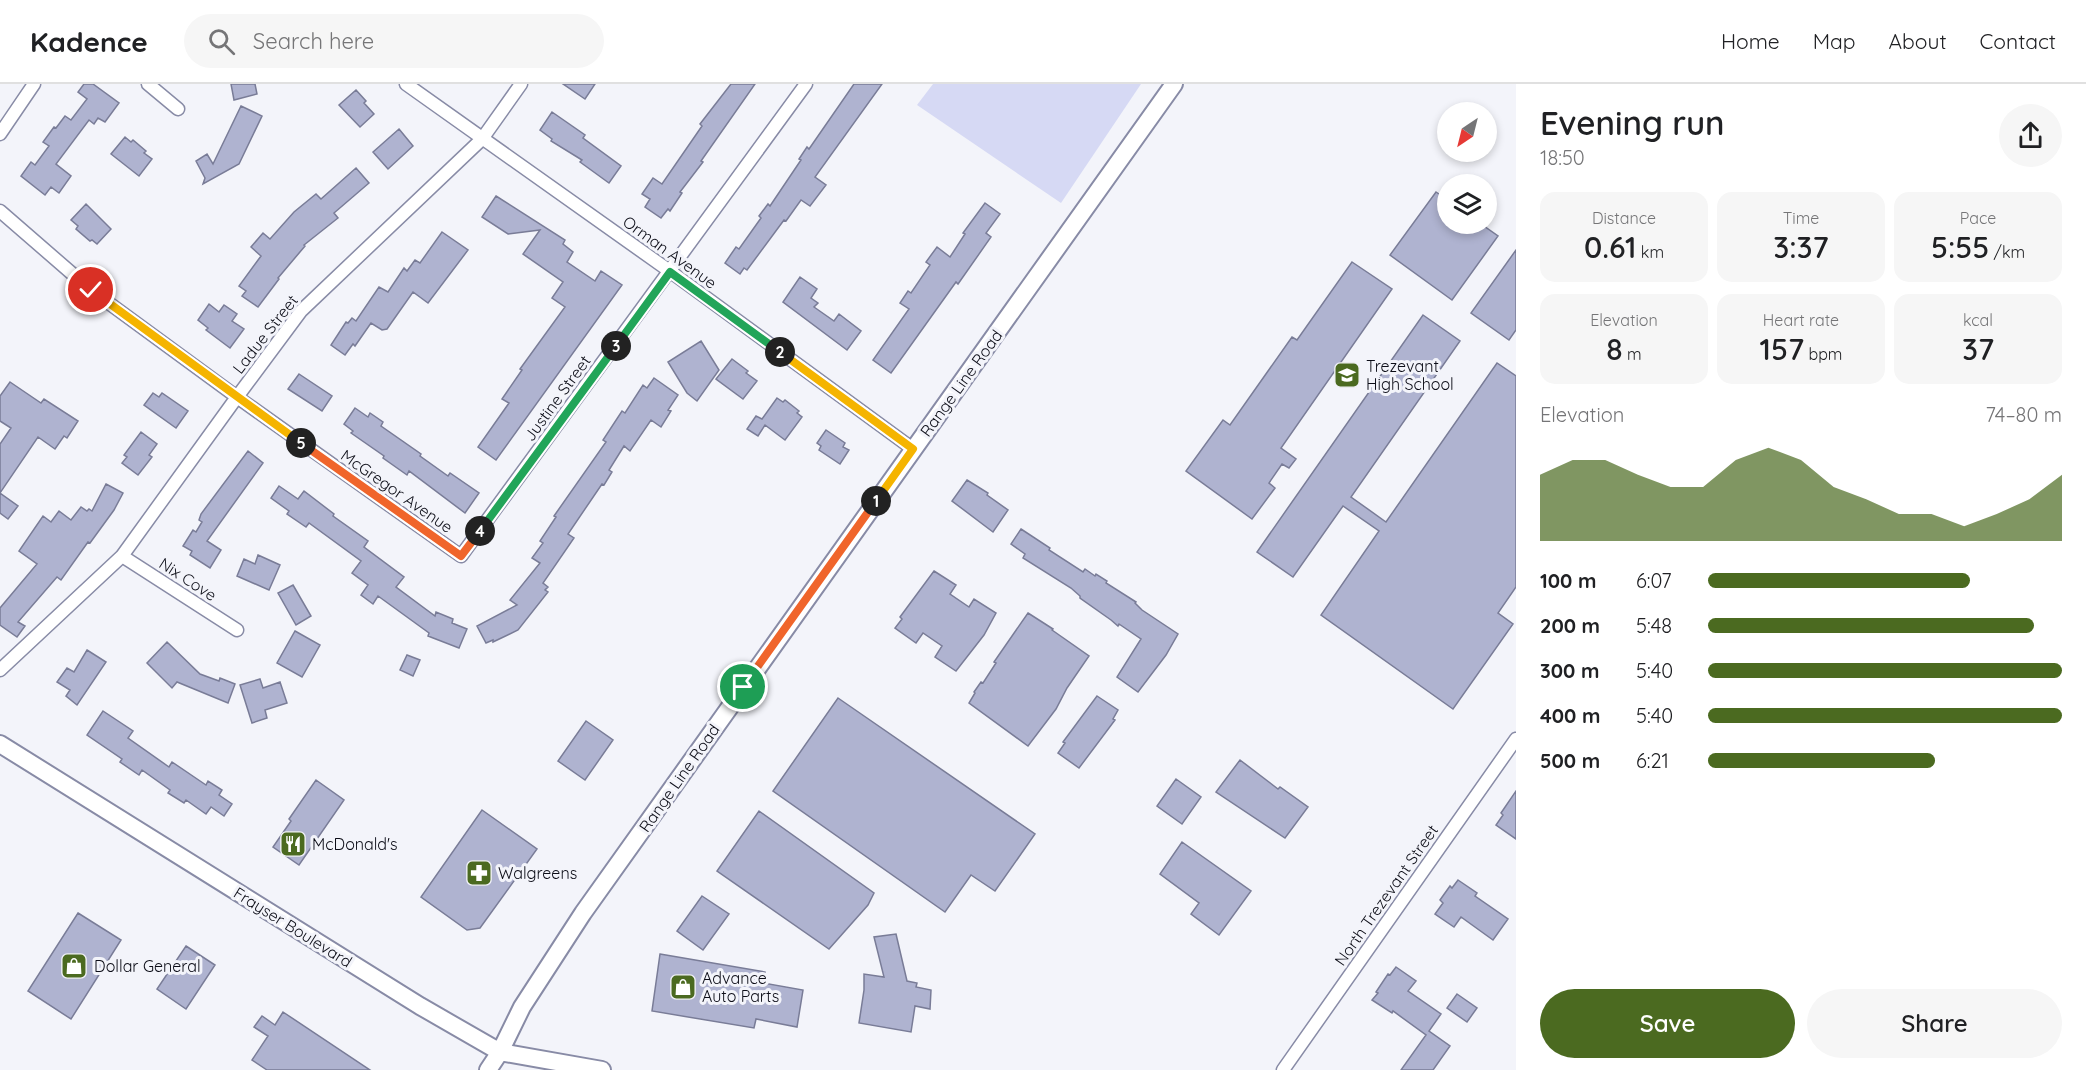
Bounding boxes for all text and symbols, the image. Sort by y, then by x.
search box [184,14,604,68]
text: Kadence [30,24,148,59]
icon: search [205,25,238,58]
text: Search here [253,27,374,55]
text: Home [1721,28,1780,54]
text: Map [1813,28,1856,54]
text: About [1889,28,1947,54]
text: Contact [1980,28,2056,54]
north arrow [1437,102,1497,162]
map controls [1437,102,1497,234]
text: Evening run [1540,102,1725,143]
button: share [1999,104,2062,167]
text: 18:50 [1540,145,1585,170]
button: layers [1437,174,1497,234]
text: Distance [1592,208,1656,228]
text: Time [1783,208,1819,228]
text: Pace [1960,208,1996,228]
street label: Orman Avenue [619,211,721,293]
text: 0.61 [1584,228,1636,266]
text: 3:37 [1773,228,1829,266]
text: 5:55 [1931,228,1989,266]
text: km [1636,242,1664,262]
text: /km [1989,242,2025,262]
pin [65,264,116,315]
icon: check [74,273,107,306]
street label: Ladue Street [228,291,302,377]
text: Elevation [1590,310,1658,330]
text: Heart rate [1763,310,1839,330]
text: kcal [1963,310,1993,330]
street label: Range Line Road [916,326,1006,440]
text: 8 [1606,330,1623,368]
text: 157 [1760,330,1804,368]
text: 37 [1962,330,1994,368]
pin: 3 [601,331,631,361]
text: 3 [612,336,620,356]
pin: 2 [765,337,795,367]
text: 2 [775,342,785,362]
text: m [1623,344,1642,364]
text: bpm [1804,344,1842,364]
street label: Justine Street [519,351,595,445]
place label: Trezevant High School [1366,356,1454,394]
school or university icon: Trezevant High School [1332,360,1362,390]
text: Elevation [1540,402,1624,427]
text: 74–80 m [1985,402,2062,427]
pin: 5 [286,428,316,458]
text: 5 [296,433,306,453]
street label: McGregor Avenue [337,445,457,537]
pin: 1 [861,486,891,516]
text: 1 [873,491,879,511]
pin: 4 [465,516,495,546]
text: 4 [475,521,485,541]
street label: Nix Cove [155,553,221,605]
text: 100 m [1540,568,1596,593]
text: 6:07 [1636,568,1672,593]
text: 200 m [1540,613,1600,638]
text: 5:48 [1636,613,1672,638]
text: 300 m [1540,658,1599,683]
text: 5:40 [1636,658,1673,683]
pin [717,661,768,712]
icon: arrive [726,670,759,703]
text: 400 m [1540,703,1600,728]
text: 5:40 [1636,703,1673,728]
street label: Range Line Road [634,720,724,836]
text: 500 m [1540,748,1600,773]
text: 6:21 [1636,748,1669,773]
street label: North Trezevant Street [1330,821,1442,969]
restaurant icon: McDonald's [278,829,308,859]
place label: McDonald's [312,834,398,854]
pharmacy icon: Walgreens [464,858,494,888]
place label: Walgreens [498,863,577,883]
street label: Frayser Boulevard [230,883,356,971]
shop icon: Dollar General [59,951,89,981]
place label: Dollar General [94,956,201,976]
place label: Advance Auto Parts [702,968,779,1006]
shop icon: Advance Auto Parts [668,972,698,1002]
button: Save [1540,989,1795,1058]
button: Share [1807,989,2062,1058]

